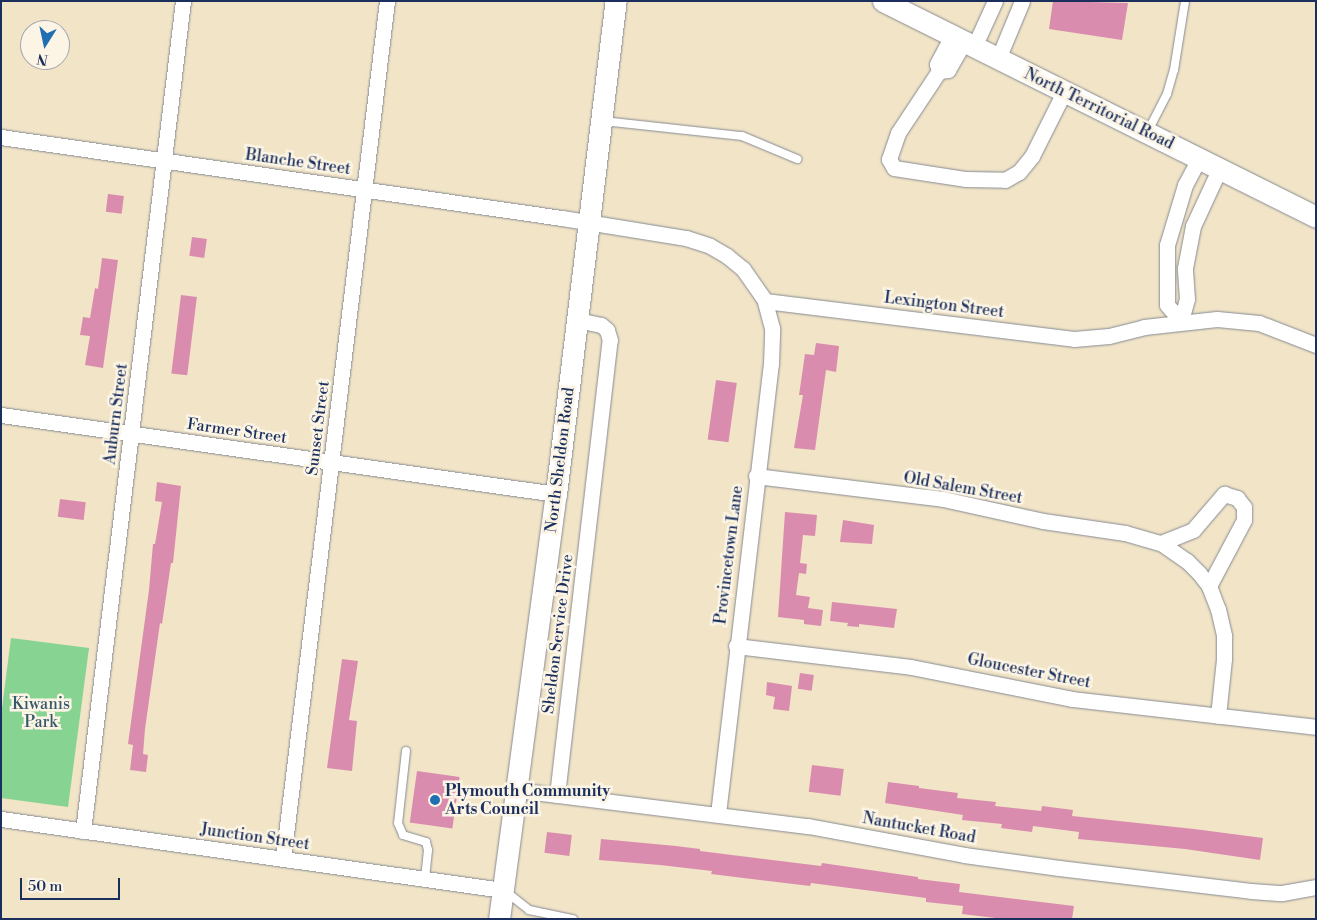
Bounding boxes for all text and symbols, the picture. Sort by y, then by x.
north arrow [20,20,70,70]
text: N [36,49,50,69]
street label: North Territorial Road [1021,64,1177,154]
street label: Blanche Street [244,145,352,179]
street label: Lexington Street [883,288,1005,322]
street label: Auburn Street [100,362,132,466]
street label: Sunset Street [303,380,333,476]
street label: North Sheldon Road [542,386,578,534]
street label: Farmer Street [186,414,288,448]
street label: Old Salem Street [902,468,1024,508]
street label: Provincetown Lane [711,485,747,625]
street label: Sheldon Service Drive [539,553,577,715]
street label: Gloucester Street [966,650,1092,692]
park label: Kiwanis Park [12,694,70,732]
place label: Plymouth Community Arts Council [445,781,610,819]
marker: Plymouth Community Arts Council [429,794,441,806]
street label: Nantucket Road [861,809,977,847]
street label: Junction Street [199,820,311,854]
scale bar [22,868,122,900]
text: 50 m [28,877,62,896]

